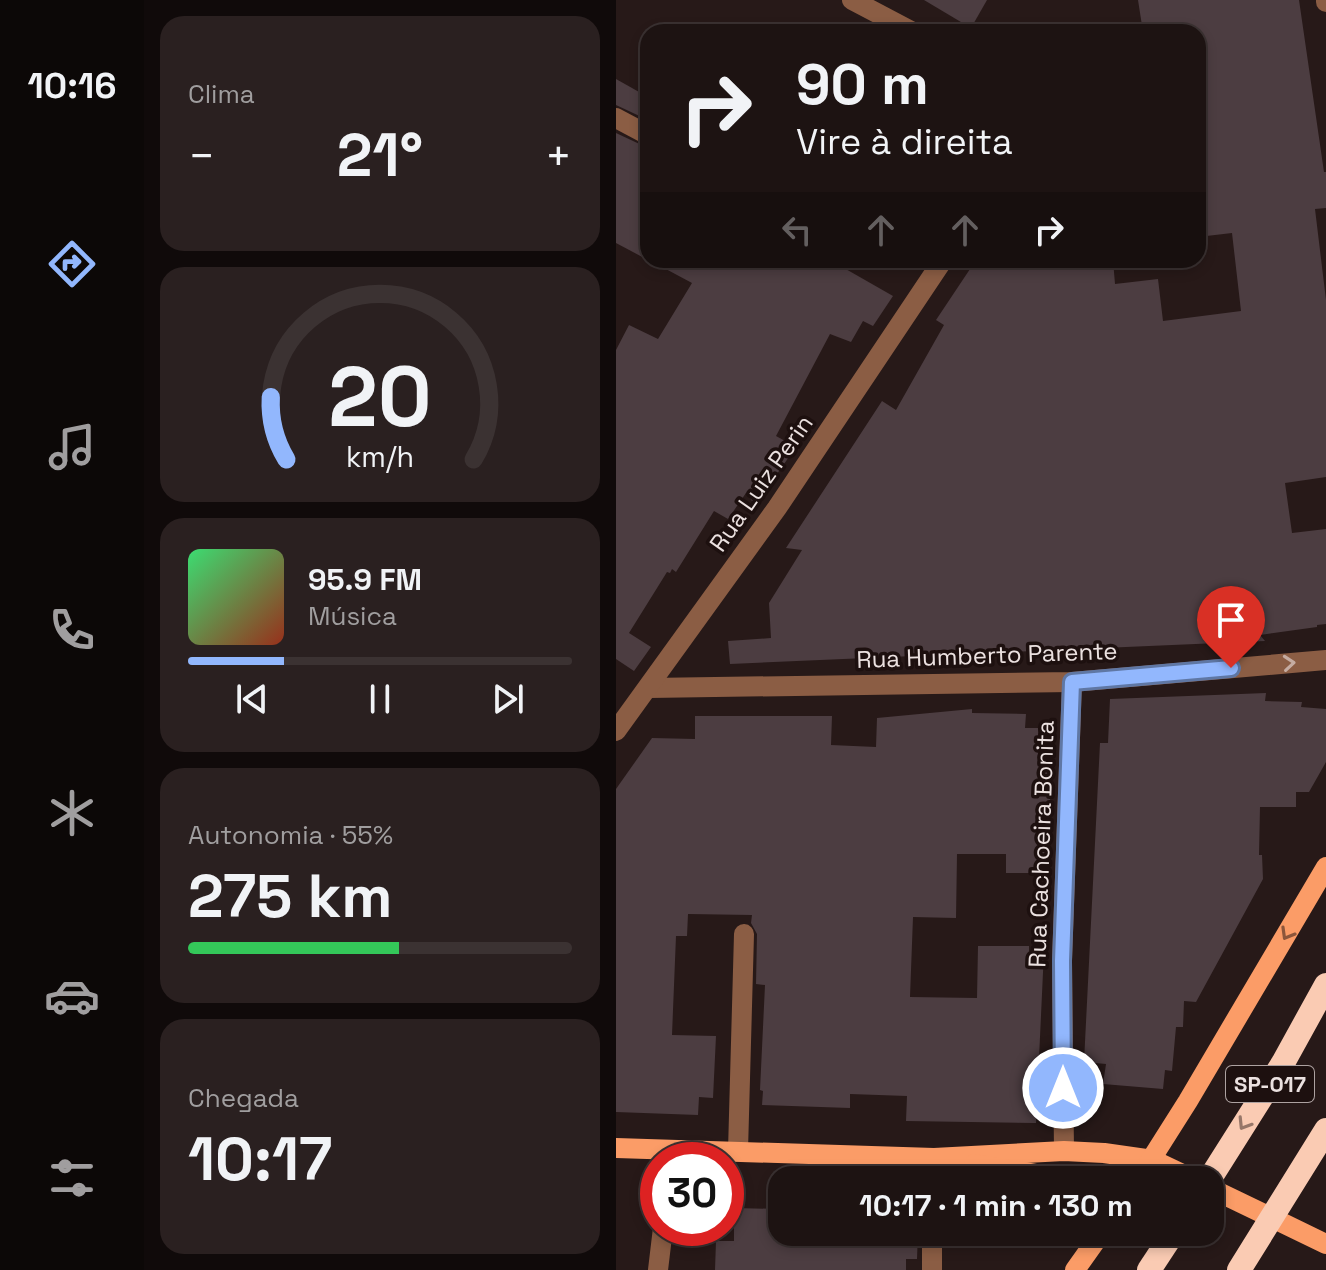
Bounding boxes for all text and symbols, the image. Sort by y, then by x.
text: 90 m [796,49,929,120]
icon: right [664,56,768,160]
text: 10:16 [28,63,116,109]
text: Clima [188,77,255,111]
text: 21° [337,117,423,194]
text: Vire à direita [796,119,1013,165]
text: − [188,128,215,184]
text: + [545,128,572,184]
icon: left [775,208,819,252]
icon: ahead [859,208,903,252]
icon: ahead [943,208,987,252]
icon: right [1027,208,1071,252]
icon: directions [44,236,100,292]
text: 20 [328,344,432,450]
street label: Rua Luiz Perin [702,409,820,557]
icon: music [44,419,100,475]
text: km/h [346,439,414,475]
text: 95.9 FM [308,560,422,599]
pin [1197,586,1265,668]
icon: arrive [1209,598,1253,642]
text: Música [308,599,397,633]
icon: phone [44,602,100,658]
street label: Rua Humberto Parente [856,635,1118,675]
one-way arrow [1283,655,1296,672]
icon: previous [230,677,274,721]
icon: pause [358,677,402,721]
icon: next [486,677,530,721]
street label: Rua Cachoeira Bonita [1021,720,1061,968]
icon: climate [44,785,100,841]
text: Autonomia · 55% [188,818,393,852]
text: 275 km [188,858,393,935]
one-way arrow [1281,925,1296,940]
icon: car [44,968,100,1024]
position arrow [1021,1046,1105,1130]
road number: SP-017 [1226,1066,1314,1102]
text: Chegada [188,1081,299,1115]
one-way arrow [1239,1115,1254,1130]
text: 10:17 [188,1121,332,1198]
speed limit sign: 30 [640,1142,744,1246]
icon: filters [44,1150,100,1206]
text: 10:17 · 1 min · 130 m [859,1186,1133,1225]

